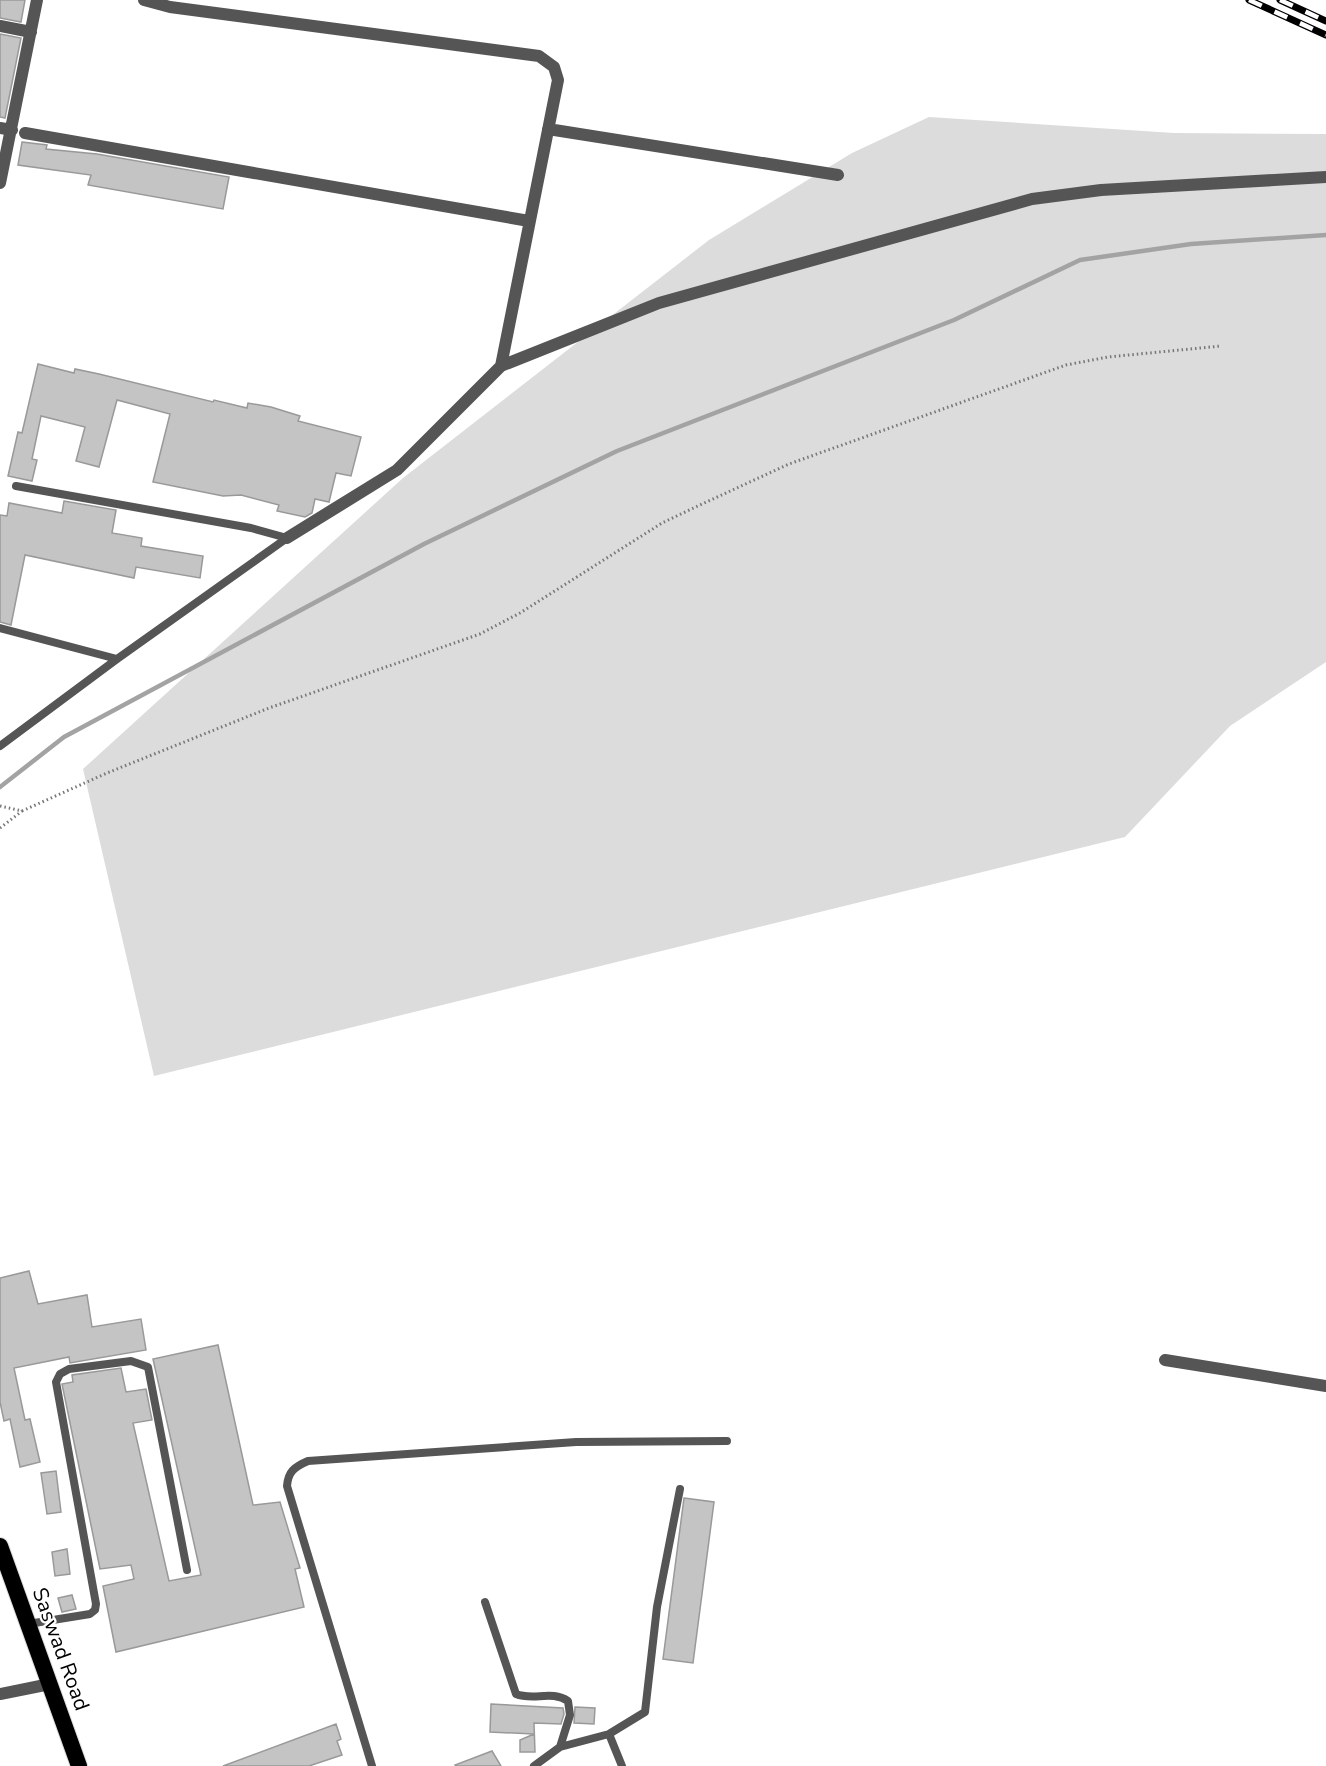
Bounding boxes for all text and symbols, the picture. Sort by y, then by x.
street label: Saswad Road [26,1584,96,1714]

